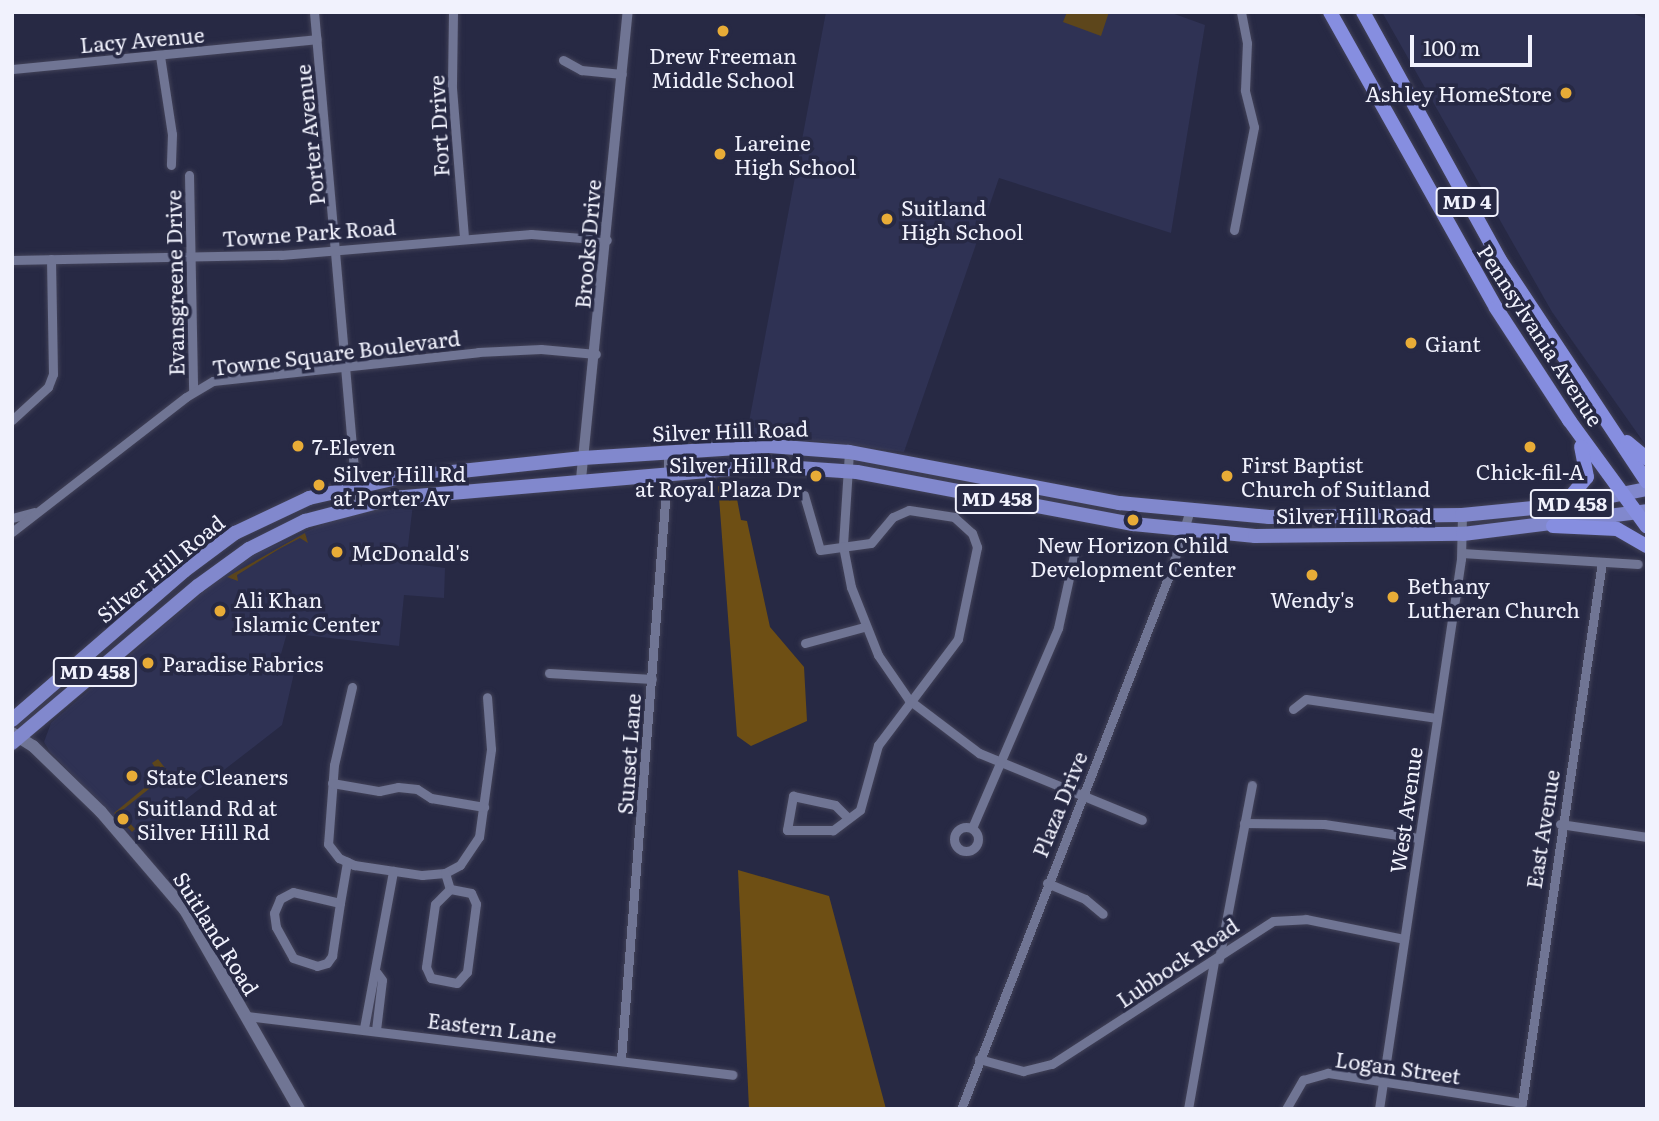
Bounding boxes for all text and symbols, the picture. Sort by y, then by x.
street label: Lacy Avenue [79,21,205,57]
scale bar [1414,21,1536,65]
marker: Drew Freeman Middle School [715,23,731,39]
text: 100 m [1423,31,1480,62]
place label: Drew Freeman Middle School [649,42,797,92]
street label: Porter Avenue [289,63,329,207]
street label: Fort Drive [423,74,453,178]
place label: Ashley HomeStore [1365,80,1552,106]
marker: Ashley HomeStore [1558,85,1574,101]
place label: Lareine High School [734,129,856,179]
marker: Lareine High School [712,146,728,162]
street label: Brooks Drive [569,178,605,310]
road number: MD 4 [1436,186,1498,218]
street label: Evansgreene Drive [160,190,188,376]
place label: Suitland High School [901,194,1023,244]
marker: Suitland High School [879,211,895,227]
street label: Towne Park Road [221,213,397,251]
street label: Pennsylvania Avenue [1473,240,1609,430]
street label: Towne Square Boulevard [210,324,462,380]
place label: Giant [1425,330,1481,356]
marker: Giant [1403,335,1419,351]
street label: Silver Hill Road [651,415,809,445]
place label: 7-Eleven [312,433,396,459]
marker: 7-Eleven [290,438,306,454]
marker: Chick-fil-A [1522,439,1538,455]
place label: Silver Hill Rd at Royal Plaza Dr [635,451,802,501]
place label: First Baptist Church of Suitland [1241,451,1430,501]
place label: Chick-fil-A [1476,458,1584,484]
place label: Silver Hill Rd at Porter Av [333,460,466,510]
marker: Silver Hill Rd at Royal Plaza Dr [808,468,824,484]
marker: First Baptist Church of Suitland [1219,468,1235,484]
marker: Silver Hill Rd at Porter Av [311,477,327,493]
road number: MD 458 [953,484,1041,514]
road number: MD 458 [1528,489,1616,520]
street label: Silver Hill Road [1276,502,1432,528]
street label: Silver Hill Road [91,509,229,627]
marker: New Horizon Child Development Center [1125,512,1141,528]
place label: New Horizon Child Development Center [1030,531,1236,581]
place label: McDonald's [351,539,469,565]
marker: McDonald's [329,544,345,560]
marker: Wendy's [1304,567,1320,583]
place label: Bethany Lutheran Church [1407,572,1580,622]
place label: Ali Khan Islamic Center [234,586,380,636]
place label: Wendy's [1270,586,1354,612]
marker: Bethany Lutheran Church [1385,589,1401,605]
marker: Ali Khan Islamic Center [212,603,228,619]
place label: Paradise Fabrics [162,650,324,676]
marker: Paradise Fabrics [140,655,156,671]
road number: MD 458 [51,656,139,688]
street label: Sunset Lane [611,693,645,815]
street label: West Avenue [1384,745,1426,875]
street label: Plaza Drive [1026,747,1092,861]
place label: State Cleaners [146,763,288,789]
marker: State Cleaners [124,768,140,784]
street label: East Avenue [1520,768,1564,890]
place label: Suitland Rd at Silver Hill Rd [137,794,277,844]
marker: Suitland Rd at Silver Hill Rd [115,811,131,827]
street label: Suitland Road [169,867,265,999]
street label: Lubbock Road [1111,912,1243,1012]
street label: Eastern Lane [426,1007,558,1047]
street label: Logan Street [1334,1046,1462,1088]

